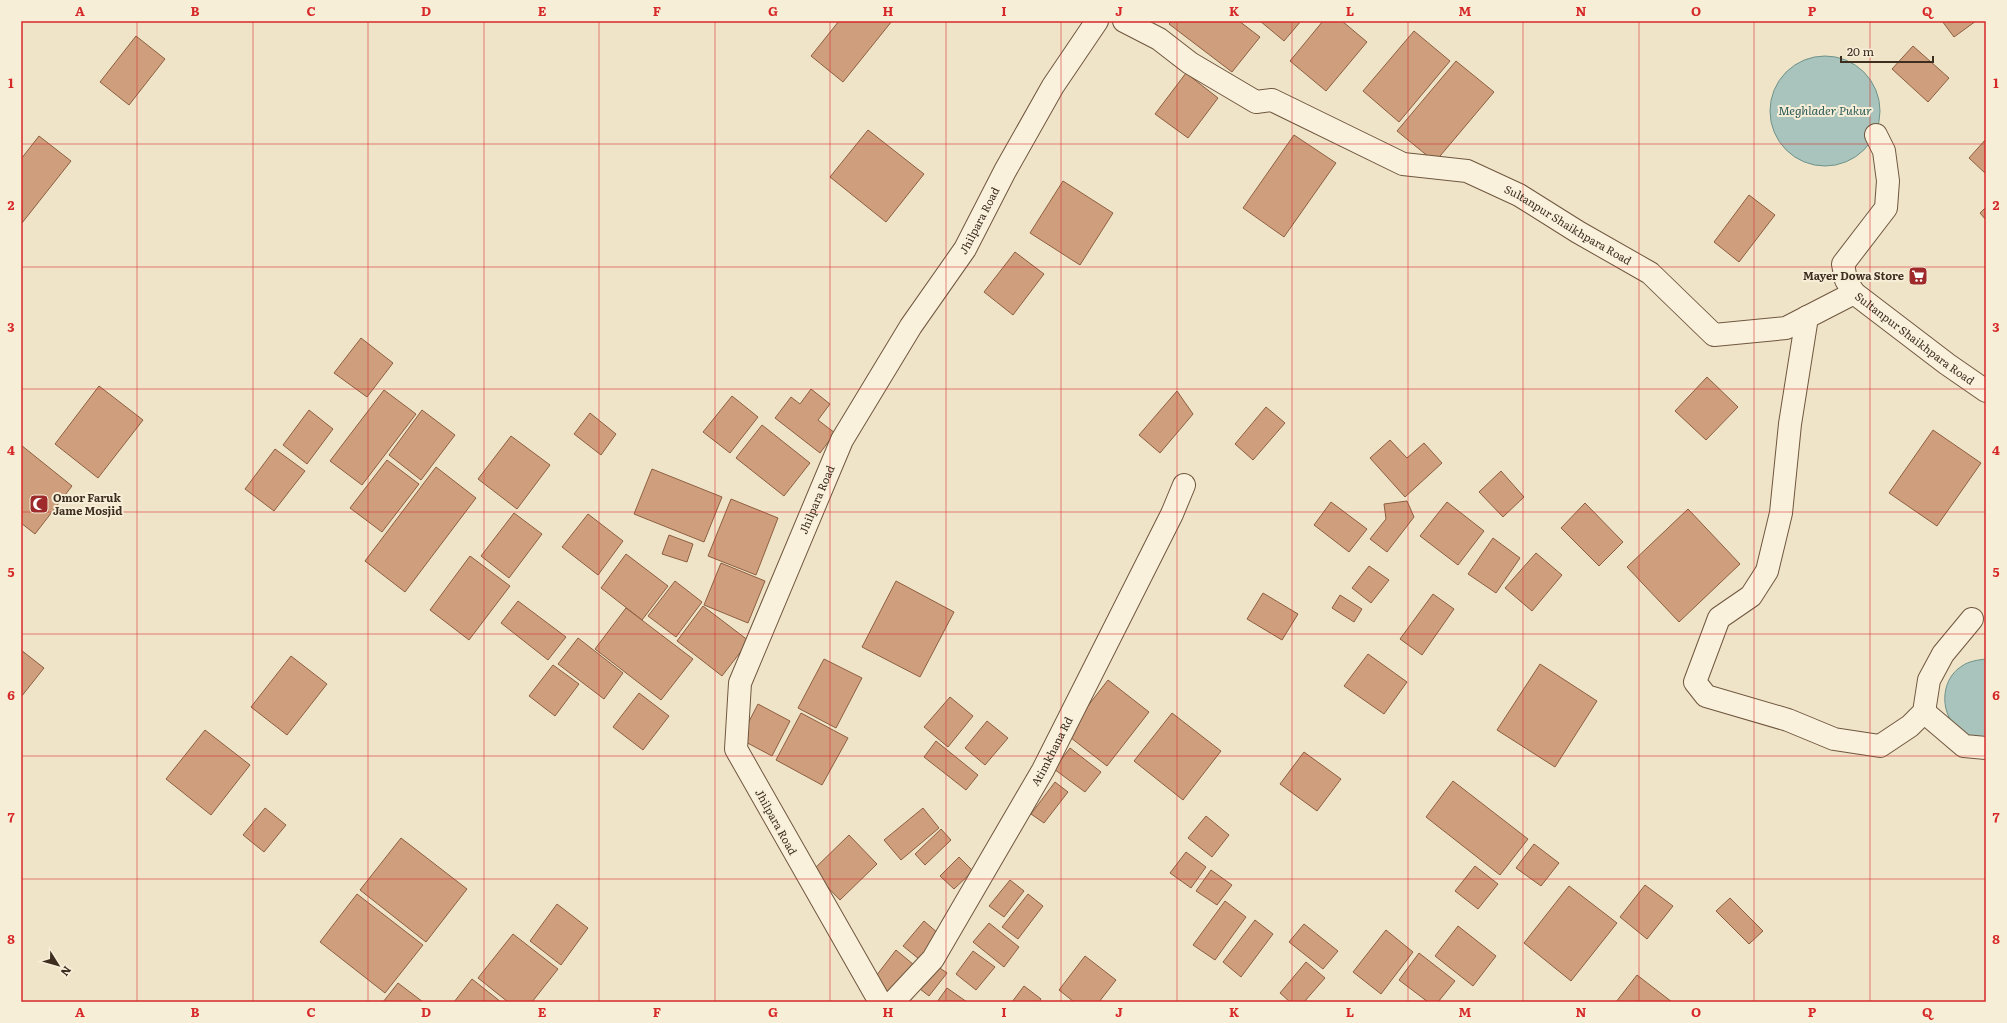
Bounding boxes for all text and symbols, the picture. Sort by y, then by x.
text: A [75,1,85,20]
text: B [191,1,200,20]
text: C [306,1,316,20]
text: D [421,1,431,20]
text: E [538,1,547,20]
text: F [653,1,661,20]
text: G [768,1,778,20]
text: H [883,1,894,20]
text: I [1001,1,1007,20]
text: J [1115,1,1123,20]
text: K [1229,1,1240,20]
text: L [1346,1,1354,20]
text: M [1459,1,1472,20]
text: N [1576,1,1587,20]
text: O [1691,1,1701,20]
text: P [1808,1,1817,20]
text: Q [1922,1,1934,20]
scale bar [1841,38,1933,64]
text: 20 m [1847,42,1874,60]
text: 1 [8,73,14,92]
text: 1 [1993,73,1999,92]
water label: Meghlader Pukur [1778,101,1872,119]
street label: Sultanpur Shaikhpara Road [1502,180,1635,268]
street label: Jhilpara Road [955,184,1003,257]
text: 2 [8,195,15,214]
text: 2 [1993,195,2000,214]
supermarket icon: Mayer Dowa Store [1907,265,1929,287]
place label: Mayer Dowa Store [1803,267,1904,283]
street label: Sultanpur Shaikhpara Road [1852,288,1978,388]
text: 3 [7,317,15,336]
text: 3 [1992,317,2000,336]
text: 4 [7,440,15,459]
text: 4 [1992,440,2000,459]
street label: Jhilpara Road [794,462,838,536]
place label: Omor Faruk Jame Mosjid [53,489,122,518]
mosque icon: Omor Faruk Jame Mosjid [28,493,50,515]
text: 5 [7,562,15,581]
text: 5 [1992,562,2000,581]
text: 6 [7,685,15,704]
text: 6 [1992,685,2000,704]
street label: Atimkhana Rd [1026,713,1076,789]
street label: Jhilpara Road [752,786,802,858]
text: 7 [7,807,15,826]
text: 7 [1992,807,2000,826]
text: 8 [7,929,15,948]
text: 8 [1992,929,2000,948]
north arrow [38,945,78,985]
text: N [58,963,76,980]
text: A [75,1002,85,1021]
text: B [191,1002,200,1021]
text: C [306,1002,316,1021]
text: D [421,1002,431,1021]
text: E [538,1002,547,1021]
text: F [653,1002,661,1021]
text: G [768,1002,778,1021]
text: H [883,1002,894,1021]
text: I [1001,1002,1007,1021]
text: J [1115,1002,1123,1021]
text: K [1229,1002,1240,1021]
text: L [1346,1002,1354,1021]
text: M [1459,1002,1472,1021]
text: N [1576,1002,1587,1021]
text: O [1691,1002,1701,1021]
text: P [1808,1002,1817,1021]
text: Q [1922,1002,1934,1021]

